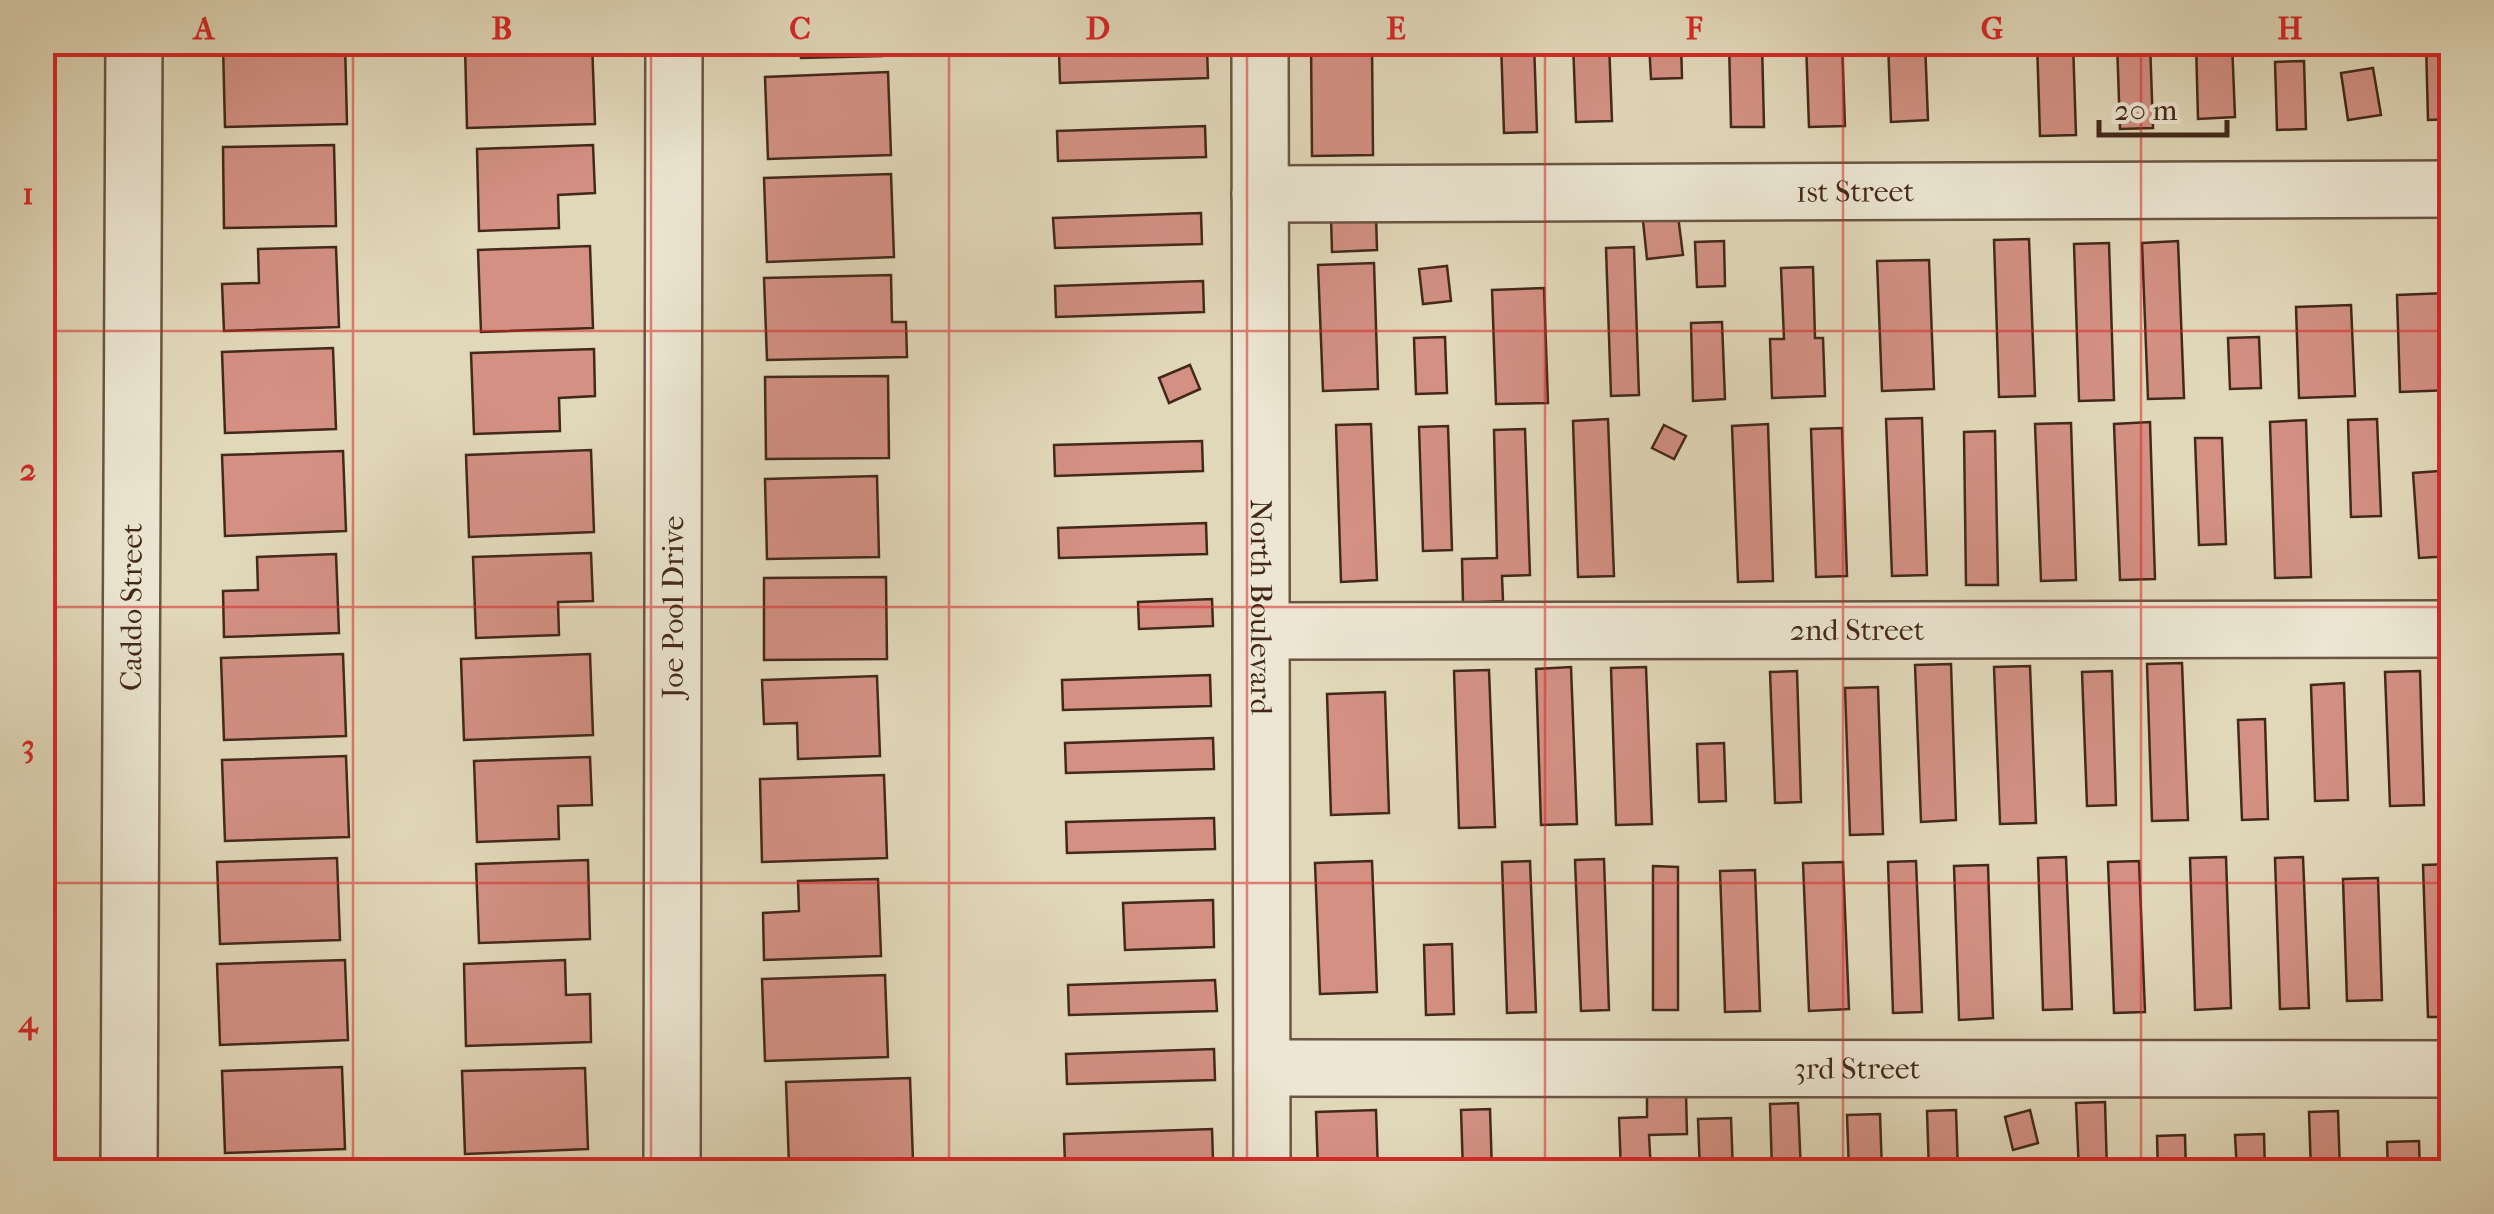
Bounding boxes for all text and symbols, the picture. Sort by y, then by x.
text: A [192,10,216,47]
text: B [492,10,512,47]
text: C [789,10,811,47]
text: D [1086,10,1110,47]
text: E [1386,10,1406,47]
text: F [1685,10,1703,47]
text: G [1981,10,2004,47]
text: H [2277,10,2303,47]
scale bar [2099,75,2226,137]
text: 20 m [2114,93,2177,128]
street label: 1st Street [1796,174,1914,210]
text: 1 [22,175,34,212]
text: 2 [20,451,36,488]
street label: North Boulevard [1243,499,1278,715]
street label: Joe Pool Drive [656,515,691,700]
street label: Caddo Street [114,523,150,691]
street label: 2nd Street [1790,613,1925,648]
text: 3 [21,727,35,764]
text: 4 [18,1003,40,1041]
street label: 3rd Street [1794,1051,1921,1087]

